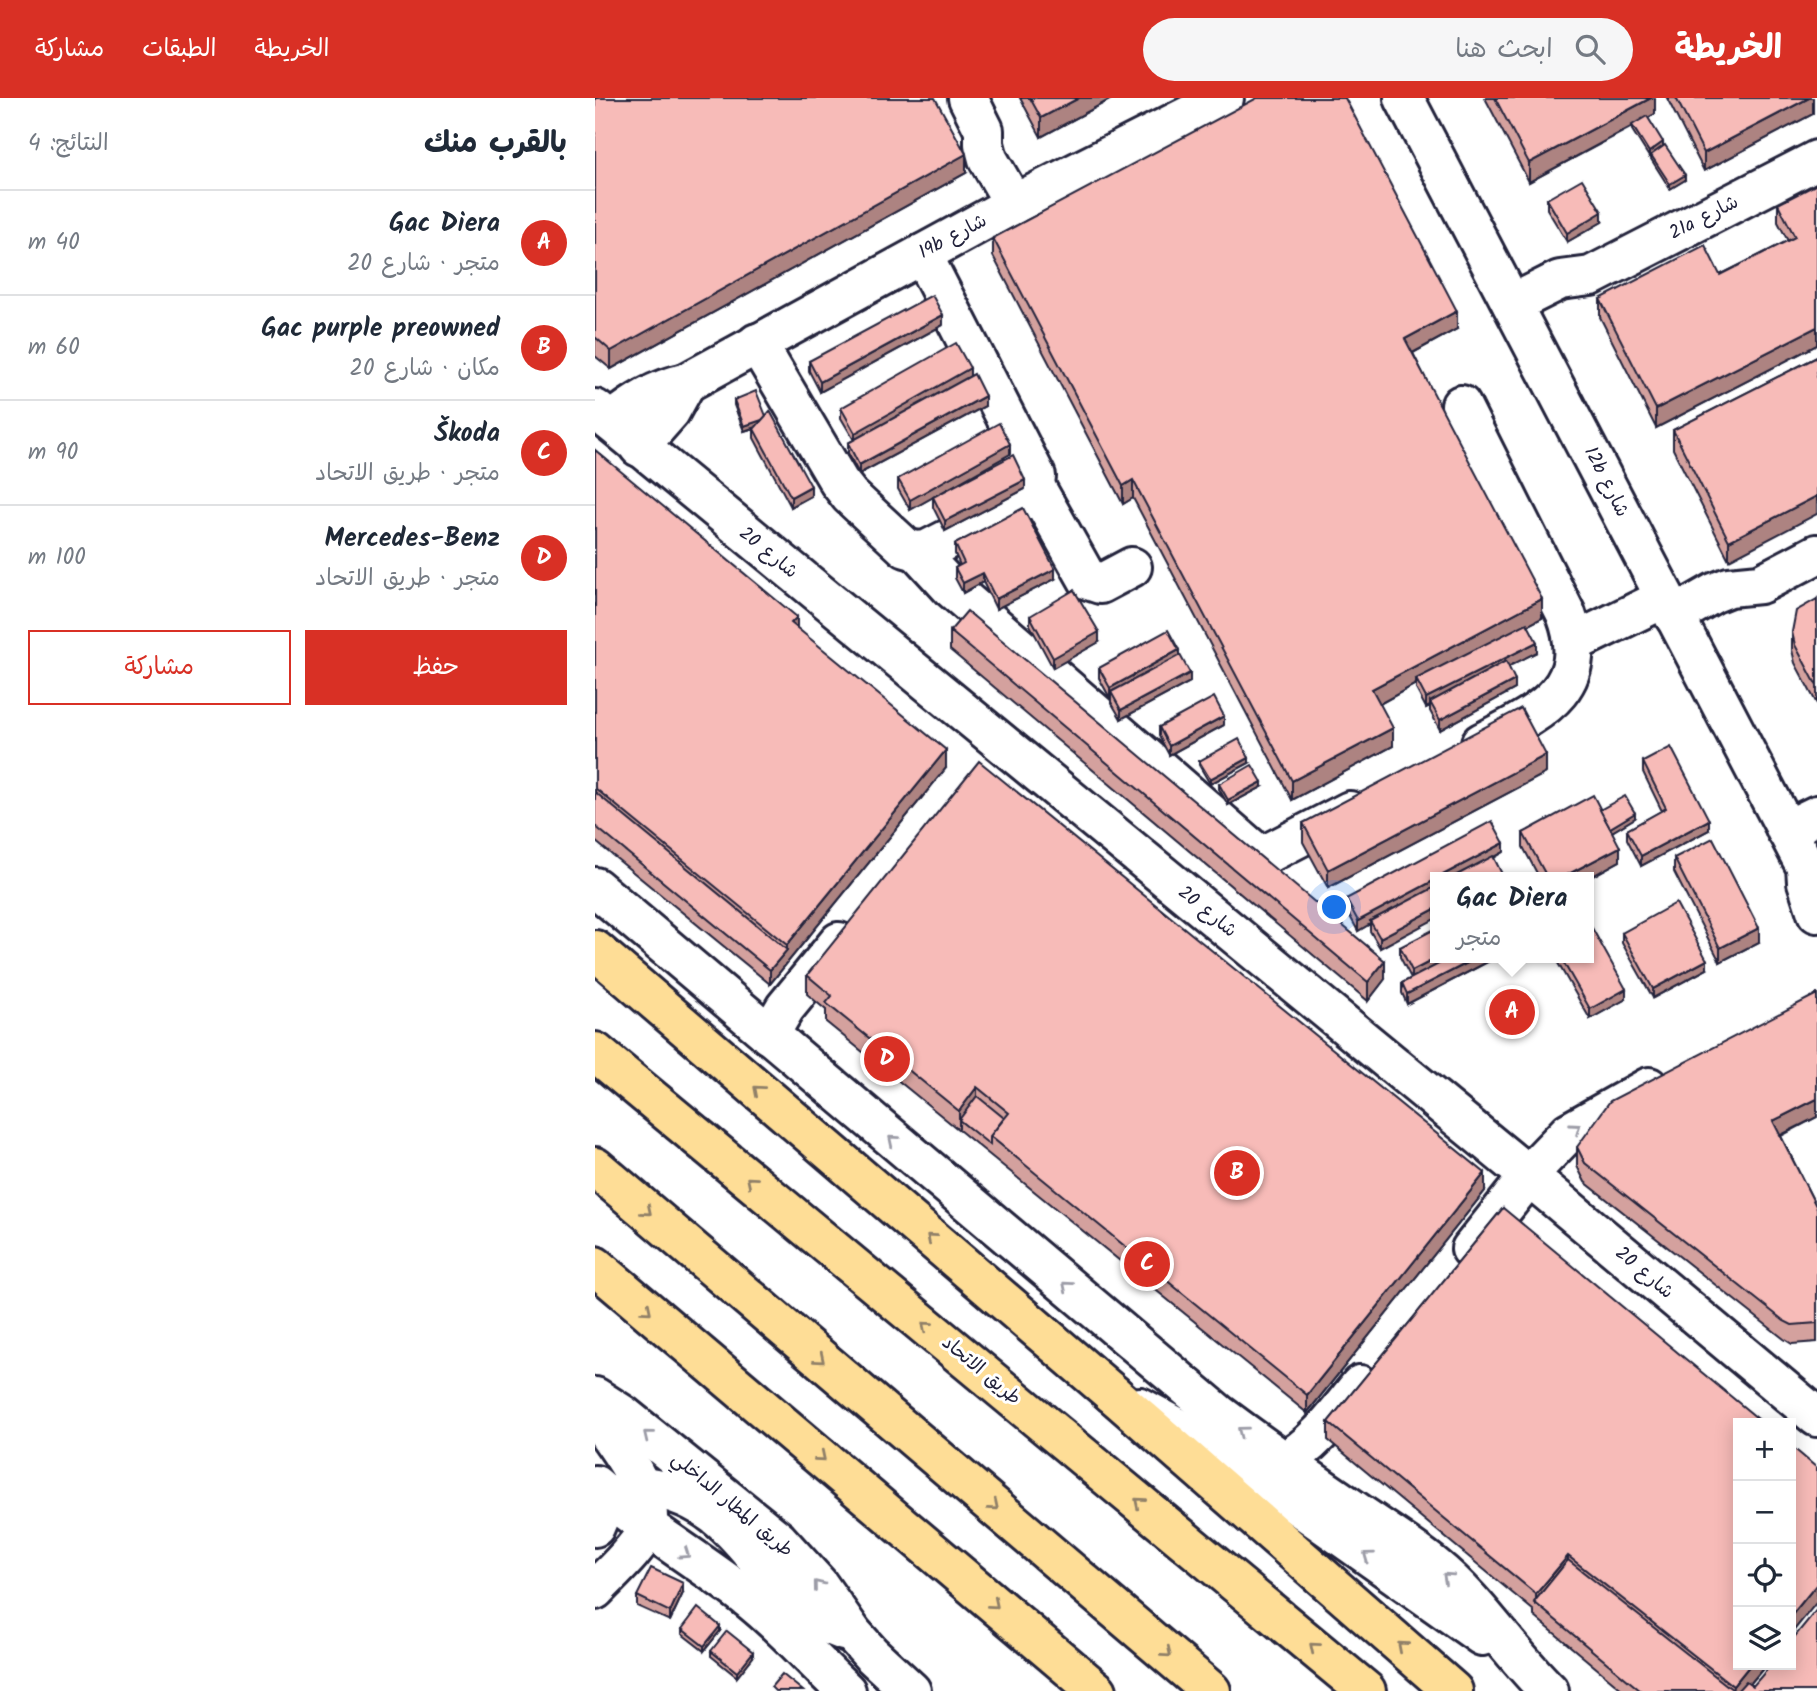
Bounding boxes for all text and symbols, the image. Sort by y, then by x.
search box [1143,18,1633,81]
text: الخريطة [1675,23,1782,76]
text: ابحث هنا [1455,29,1553,71]
text: مشاركة [35,30,104,69]
text: الطبقات [142,30,217,69]
text: الخريطة [255,30,329,69]
icon: search [1571,30,1609,68]
text: بالقرب منك [424,120,567,168]
text: النتائج: 4 [28,126,109,162]
street label: 21a شارع [1664,188,1744,248]
text: Gac Diera [389,203,500,245]
street label: 19b شارع [913,206,993,268]
text: 40 m [28,225,80,261]
text: A [537,225,551,261]
text: متجر · شارع 20 [347,246,500,282]
text: Gac purple preowned [261,308,500,350]
text: 60 m [28,330,80,366]
text: B [537,330,551,366]
text: مكان · شارع 20 [350,351,500,387]
text: Škoda [434,413,500,455]
text: 90 m [28,435,78,471]
text: C [537,435,551,471]
street label: 12b شارع [1575,441,1637,523]
text: متجر · طريق الاتحاد [315,456,500,492]
text: Mercedes-Benz [324,518,500,560]
street label: شارع 20 [732,520,804,586]
text: 100 m [28,540,86,576]
text: D [536,540,552,576]
text: متجر · طريق الاتحاد [315,561,500,597]
button: مشاركة [28,630,291,705]
button: حفظ [305,630,567,705]
popup [1430,872,1594,963]
text: Gac Diera [1457,878,1567,920]
street label: شارع 20 [1171,879,1243,945]
your location [1317,890,1351,924]
text: متجر [1457,921,1502,957]
pin: A [1489,986,1535,1038]
pin: D [864,1033,910,1085]
one-way arrow [753,1086,766,1098]
one-way arrow [1568,1124,1581,1136]
one-way arrow [888,1135,900,1148]
pin: B [1214,1147,1260,1199]
one-way arrow [746,1177,759,1189]
one-way arrow [639,1203,652,1215]
one-way arrow [926,1234,939,1246]
pin: C [1124,1238,1170,1290]
street label: شارع 20 [1608,1239,1680,1307]
one-way arrow [1062,1282,1075,1294]
one-way arrow [639,1302,652,1314]
one-way arrow [921,1322,934,1334]
street label: طريق الاتحاد [935,1329,1027,1413]
one-way arrow [812,1351,825,1363]
map controls [1733,1418,1796,1670]
button: + [1733,1418,1796,1481]
one-way arrow [1237,1427,1250,1440]
one-way arrow [643,1430,655,1443]
street label: طريق المطار الداخلي [664,1445,800,1565]
one-way arrow [812,1449,825,1461]
button: − [1733,1481,1796,1544]
one-way arrow [985,1498,998,1510]
one-way arrow [1134,1498,1146,1511]
button: locate [1733,1544,1796,1607]
one-way arrow [677,1546,690,1558]
one-way arrow [1363,1552,1376,1564]
one-way arrow [1442,1573,1455,1586]
one-way arrow [814,1580,826,1593]
one-way arrow [986,1596,999,1608]
button: layers [1733,1607,1796,1670]
one-way arrow [1397,1642,1410,1654]
one-way arrow [1309,1643,1321,1656]
one-way arrow [1159,1645,1172,1657]

